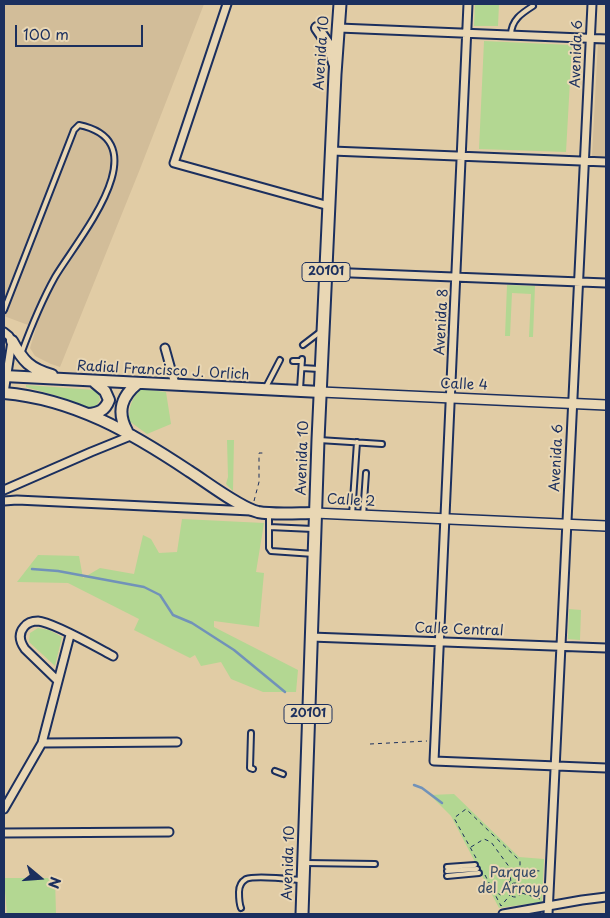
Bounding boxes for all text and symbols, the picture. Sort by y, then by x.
scale bar [18,15,145,47]
street label: Avenida 10 [311,15,333,91]
street label: Avenida 6 [567,20,587,88]
text: 100 m [23,22,69,45]
road number: 20101 [302,262,350,282]
street label: Avenida 8 [432,288,452,356]
street label: Radial Francisco J. Orlich [76,358,250,384]
street label: Calle 4 [440,376,488,394]
street label: Avenida 10 [293,420,313,496]
street label: Avenida 6 [547,424,567,492]
street label: Calle 2 [326,491,376,511]
street label: Calle Central [414,620,504,640]
road number: 20101 [284,704,332,724]
street label: Avenida 10 [279,825,299,901]
north arrow [15,853,65,903]
park label: Parque del Arroyo [477,865,549,898]
text: N [43,874,66,891]

